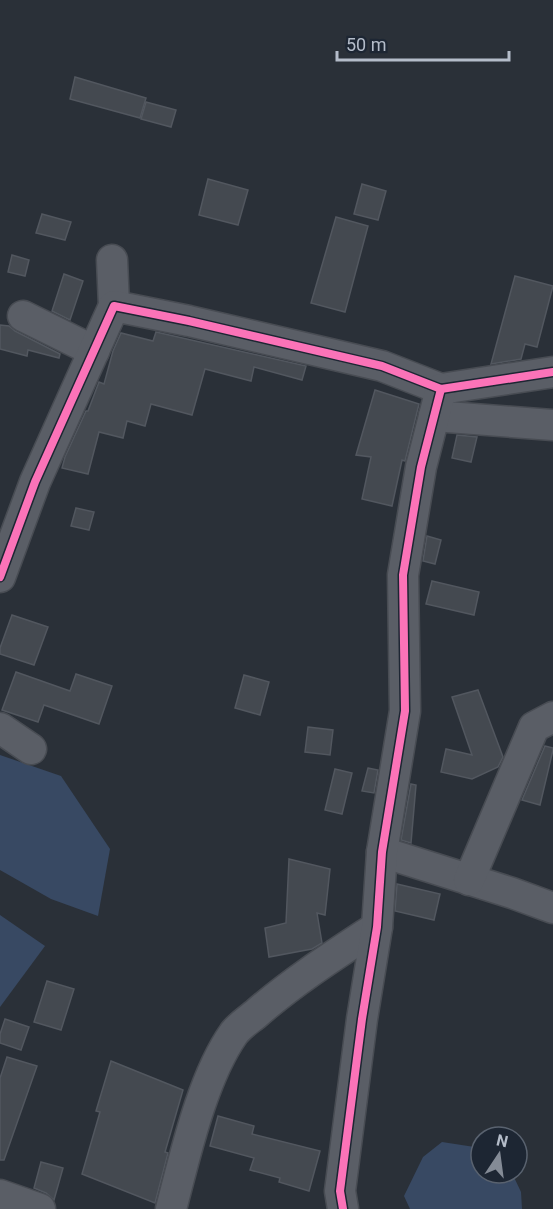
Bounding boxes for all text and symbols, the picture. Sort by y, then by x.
scale bar [337,24,510,62]
text: 50 m [346,34,386,55]
north arrow [469,1125,529,1185]
text: N [495,1130,510,1151]

